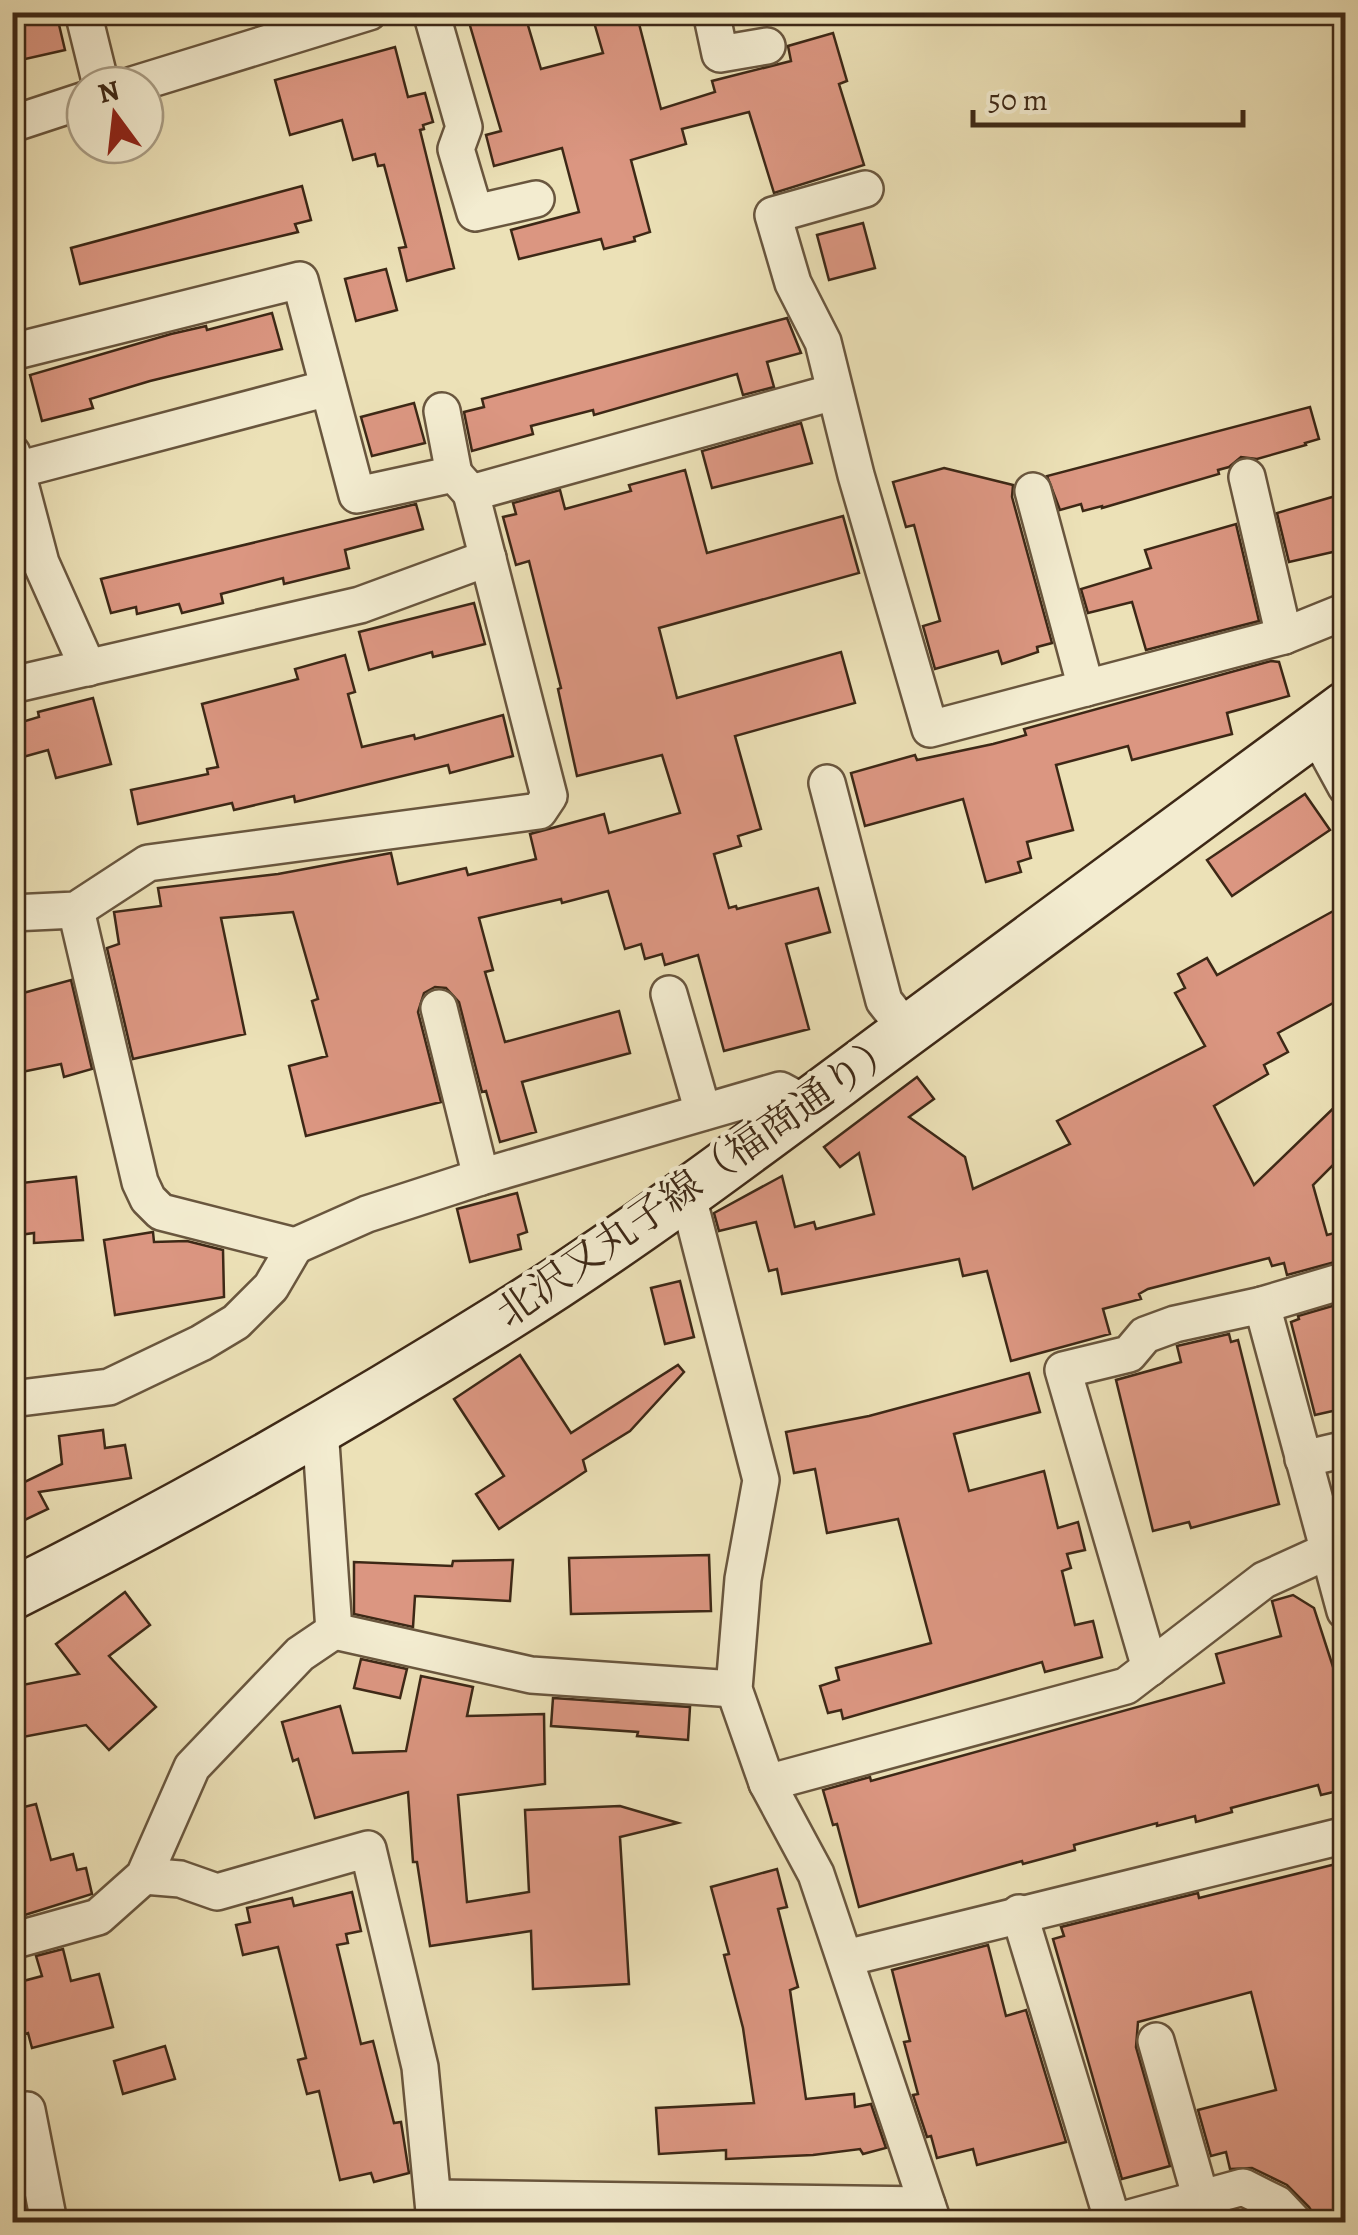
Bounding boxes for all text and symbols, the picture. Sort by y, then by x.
north arrow [65,65,165,165]
scale bar [973,65,1243,127]
text: N [94,71,124,113]
text: 50 m [988,80,1048,120]
street label: 北沢又丸子線（福商通り） [485,1019,910,1340]

